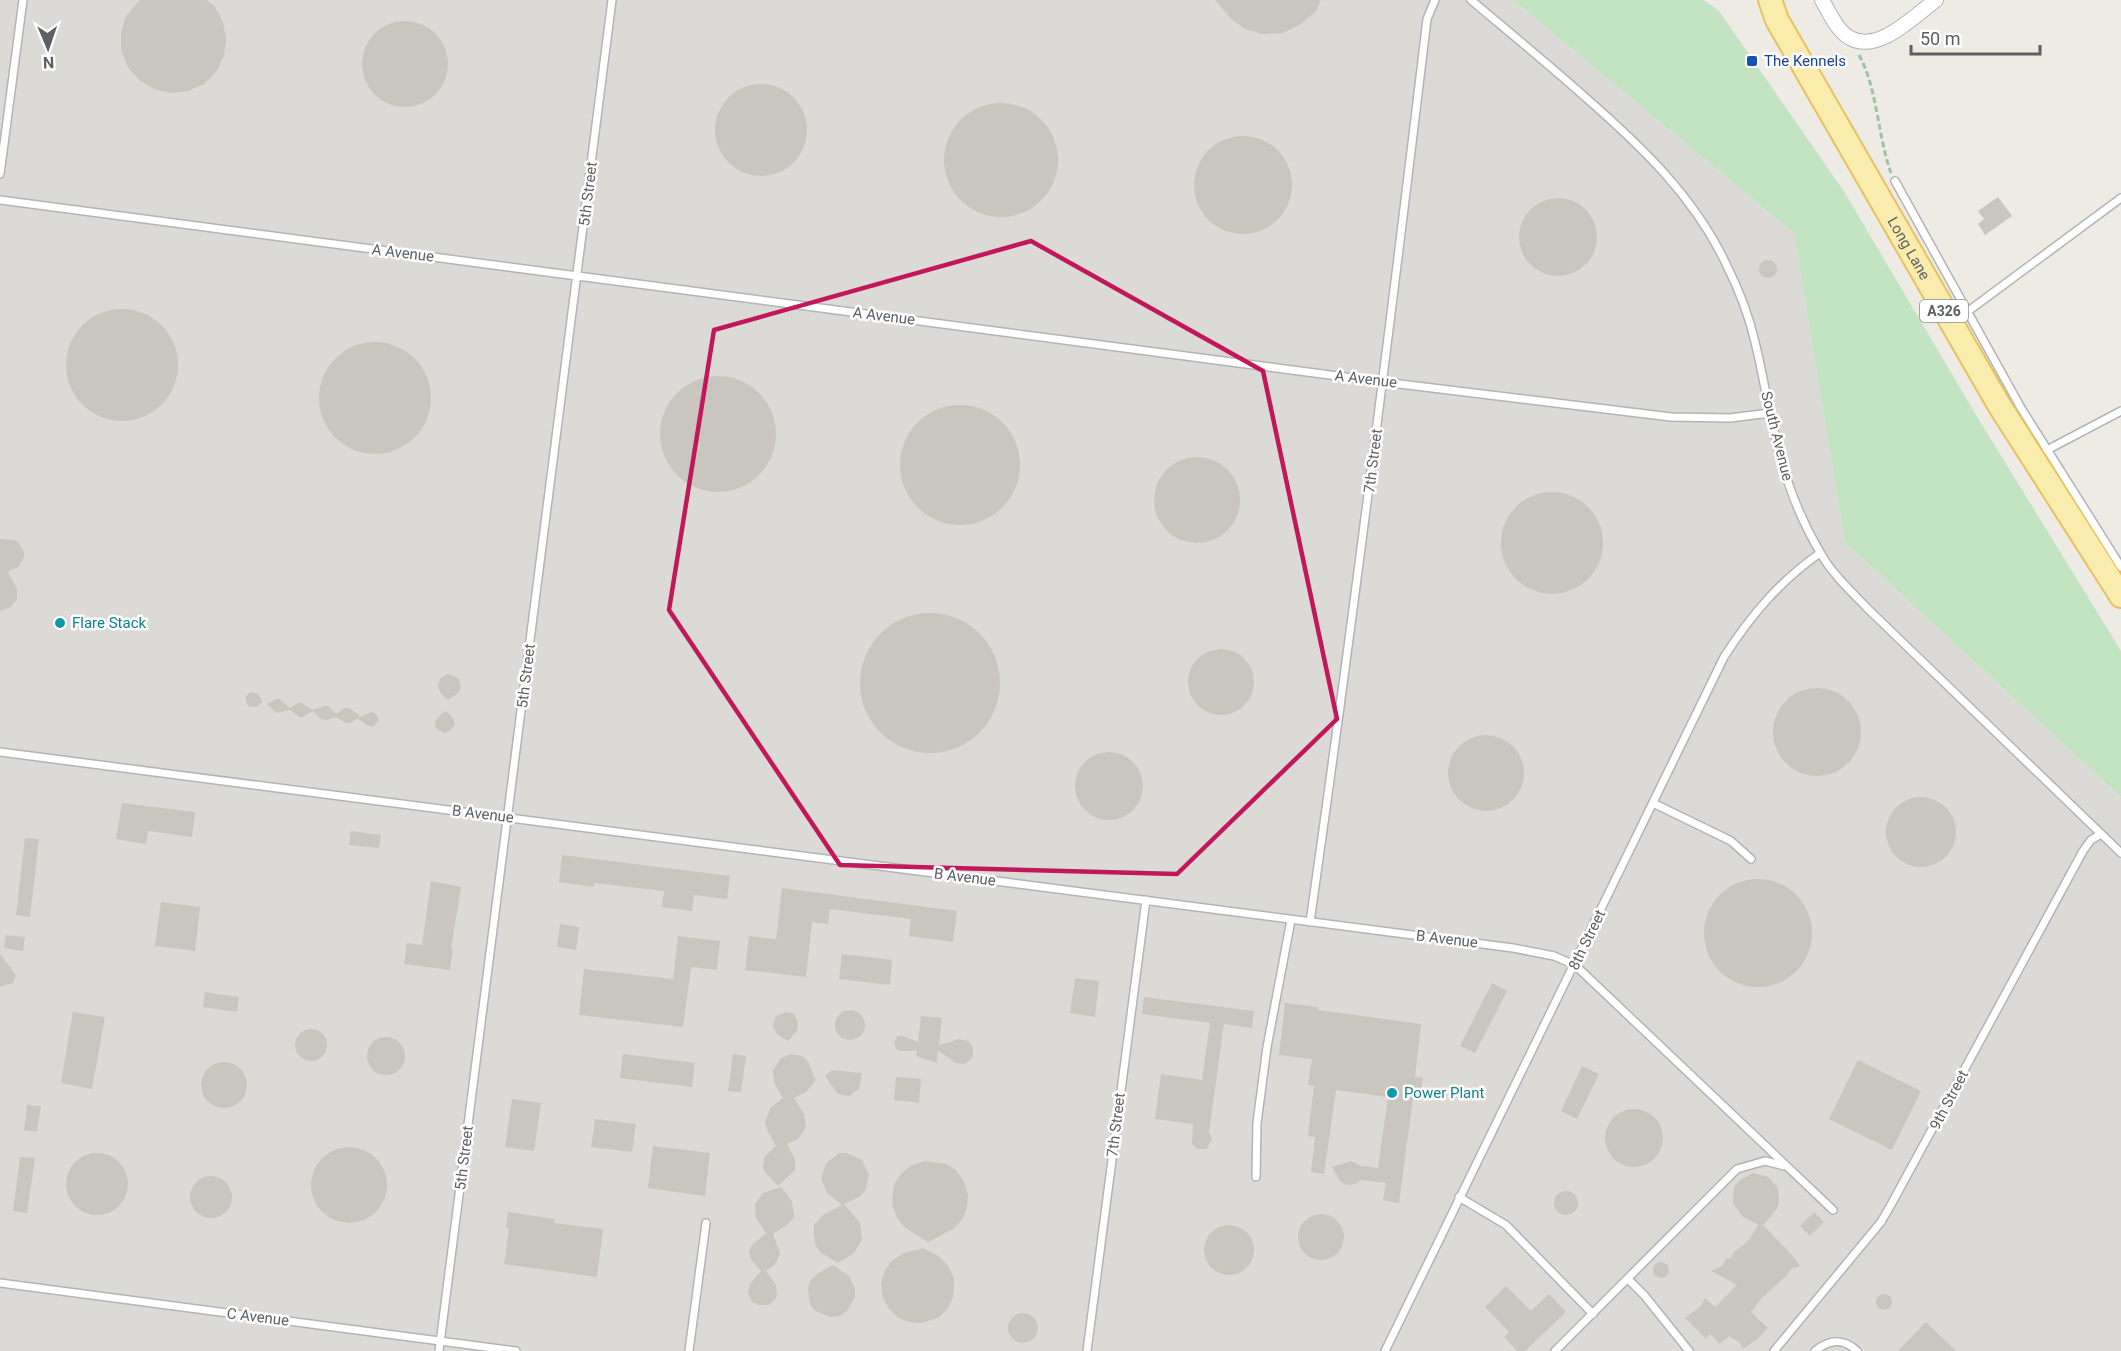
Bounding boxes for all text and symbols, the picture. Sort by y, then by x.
north arrow [18,18,78,78]
scale bar [1911,18,2040,56]
text: 50 m [1920,28,1960,49]
place label: The Kennels [1764,52,1846,70]
text: N [43,53,54,72]
marker: The Kennels [1745,54,1759,68]
street label: 5th Street [575,161,601,227]
street label: Long Lane [1884,214,1934,283]
street label: A Avenue [371,240,435,266]
road number: A326 [1920,300,1968,322]
street label: A Avenue [852,303,916,329]
street label: A Avenue [1334,366,1398,392]
street label: South Avenue [1757,389,1797,483]
street label: 7th Street [1360,428,1386,494]
place label: Flare Stack [72,614,147,632]
marker: Flare Stack [53,616,67,630]
street label: 5th Street [513,643,539,709]
street label: B Avenue [451,801,515,827]
street label: B Avenue [933,864,997,890]
street label: 8th Street [1565,907,1609,973]
street label: B Avenue [1415,926,1479,952]
street label: 9th Street [1926,1067,1972,1133]
place label: Power Plant [1404,1084,1485,1102]
marker: Power Plant [1385,1086,1399,1100]
street label: 7th Street [1103,1092,1129,1158]
street label: 5th Street [451,1125,477,1191]
street label: C Avenue [226,1304,290,1330]

